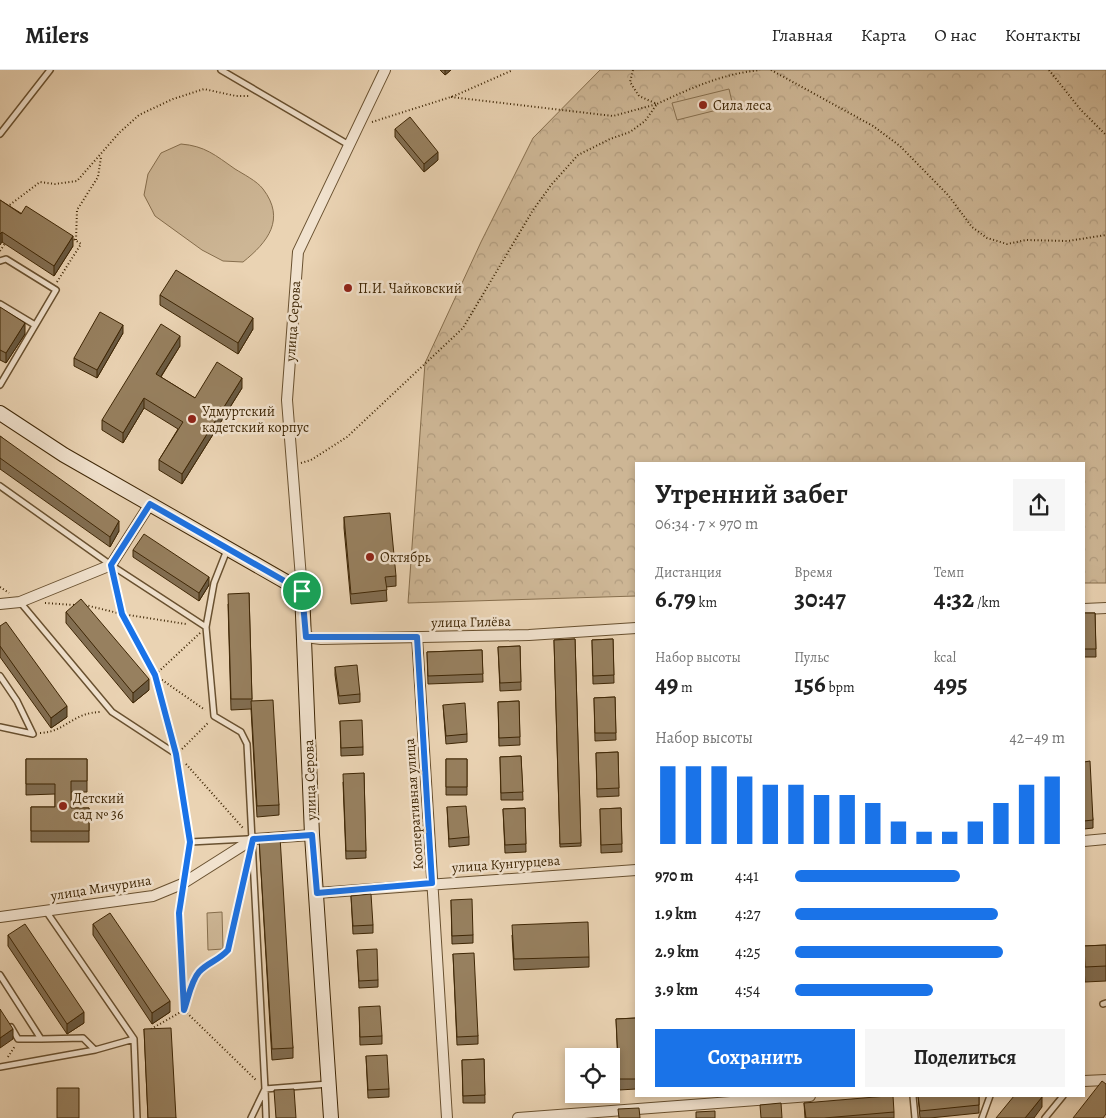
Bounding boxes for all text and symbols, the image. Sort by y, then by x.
text: Milers [25,19,89,51]
text: Главная [772,23,833,47]
text: Карта [861,23,906,47]
text: О нас [934,23,977,47]
text: Контакты [1005,23,1081,47]
place label: Сила леса [713,96,772,115]
marker: Сила леса [697,99,709,111]
street label: улица Серова [281,279,305,363]
place label: П.И. Чайковский [358,279,462,298]
marker: П.И. Чайковский [342,282,354,294]
place label: Удмуртский кадетский корпус [202,402,309,437]
marker: Удмуртский кадетский корпус [186,413,198,425]
text: Утренний забег [655,475,848,513]
button: share [1013,479,1065,531]
text: 06:34 · 7 × 970 m [655,513,758,535]
place label: Октябрь [380,548,431,567]
marker: Октябрь [364,551,376,563]
text: Дистанция [655,563,722,582]
text: Время [794,563,832,582]
text: Темп [934,563,964,582]
pin [281,570,323,612]
icon: arrive [288,577,316,605]
text: 6.79 [655,582,696,616]
text: 30:47 [794,582,846,616]
text: 4:32 [934,582,974,616]
text: km [696,593,717,612]
text: /km [974,593,1000,612]
street label: улица Гилёва [430,612,511,632]
text: Набор высоты [655,648,741,667]
text: Пульс [794,648,829,667]
text: kcal [934,648,956,667]
text: 49 [655,667,678,701]
text: 156 [794,667,826,701]
text: 495 [934,667,968,701]
text: m [678,678,693,697]
text: bpm [826,678,855,697]
text: Набор высоты [655,727,753,749]
text: 42–49 m [1009,727,1065,749]
street label: Кооперативная улица [400,737,428,870]
street label: улица Серова [299,739,321,822]
place label: Детский сад № 36 [73,789,124,824]
marker: Детский сад № 36 [57,800,69,812]
street label: улица Кунгурцева [450,851,561,877]
text: 970 m [655,865,693,887]
text: 4:41 [735,865,759,887]
street label: улица Мичурина [48,871,153,905]
text: 1.9 km [655,903,697,925]
text: 4:27 [735,903,760,925]
text: 2.9 km [655,941,699,963]
text: 4:25 [735,941,761,963]
text: 3.9 km [655,979,698,1001]
text: 4:54 [735,979,760,1001]
button: Сохранить [655,1029,855,1087]
button: Поделиться [865,1029,1065,1087]
map controls [565,1048,620,1103]
button: locate [565,1048,620,1103]

